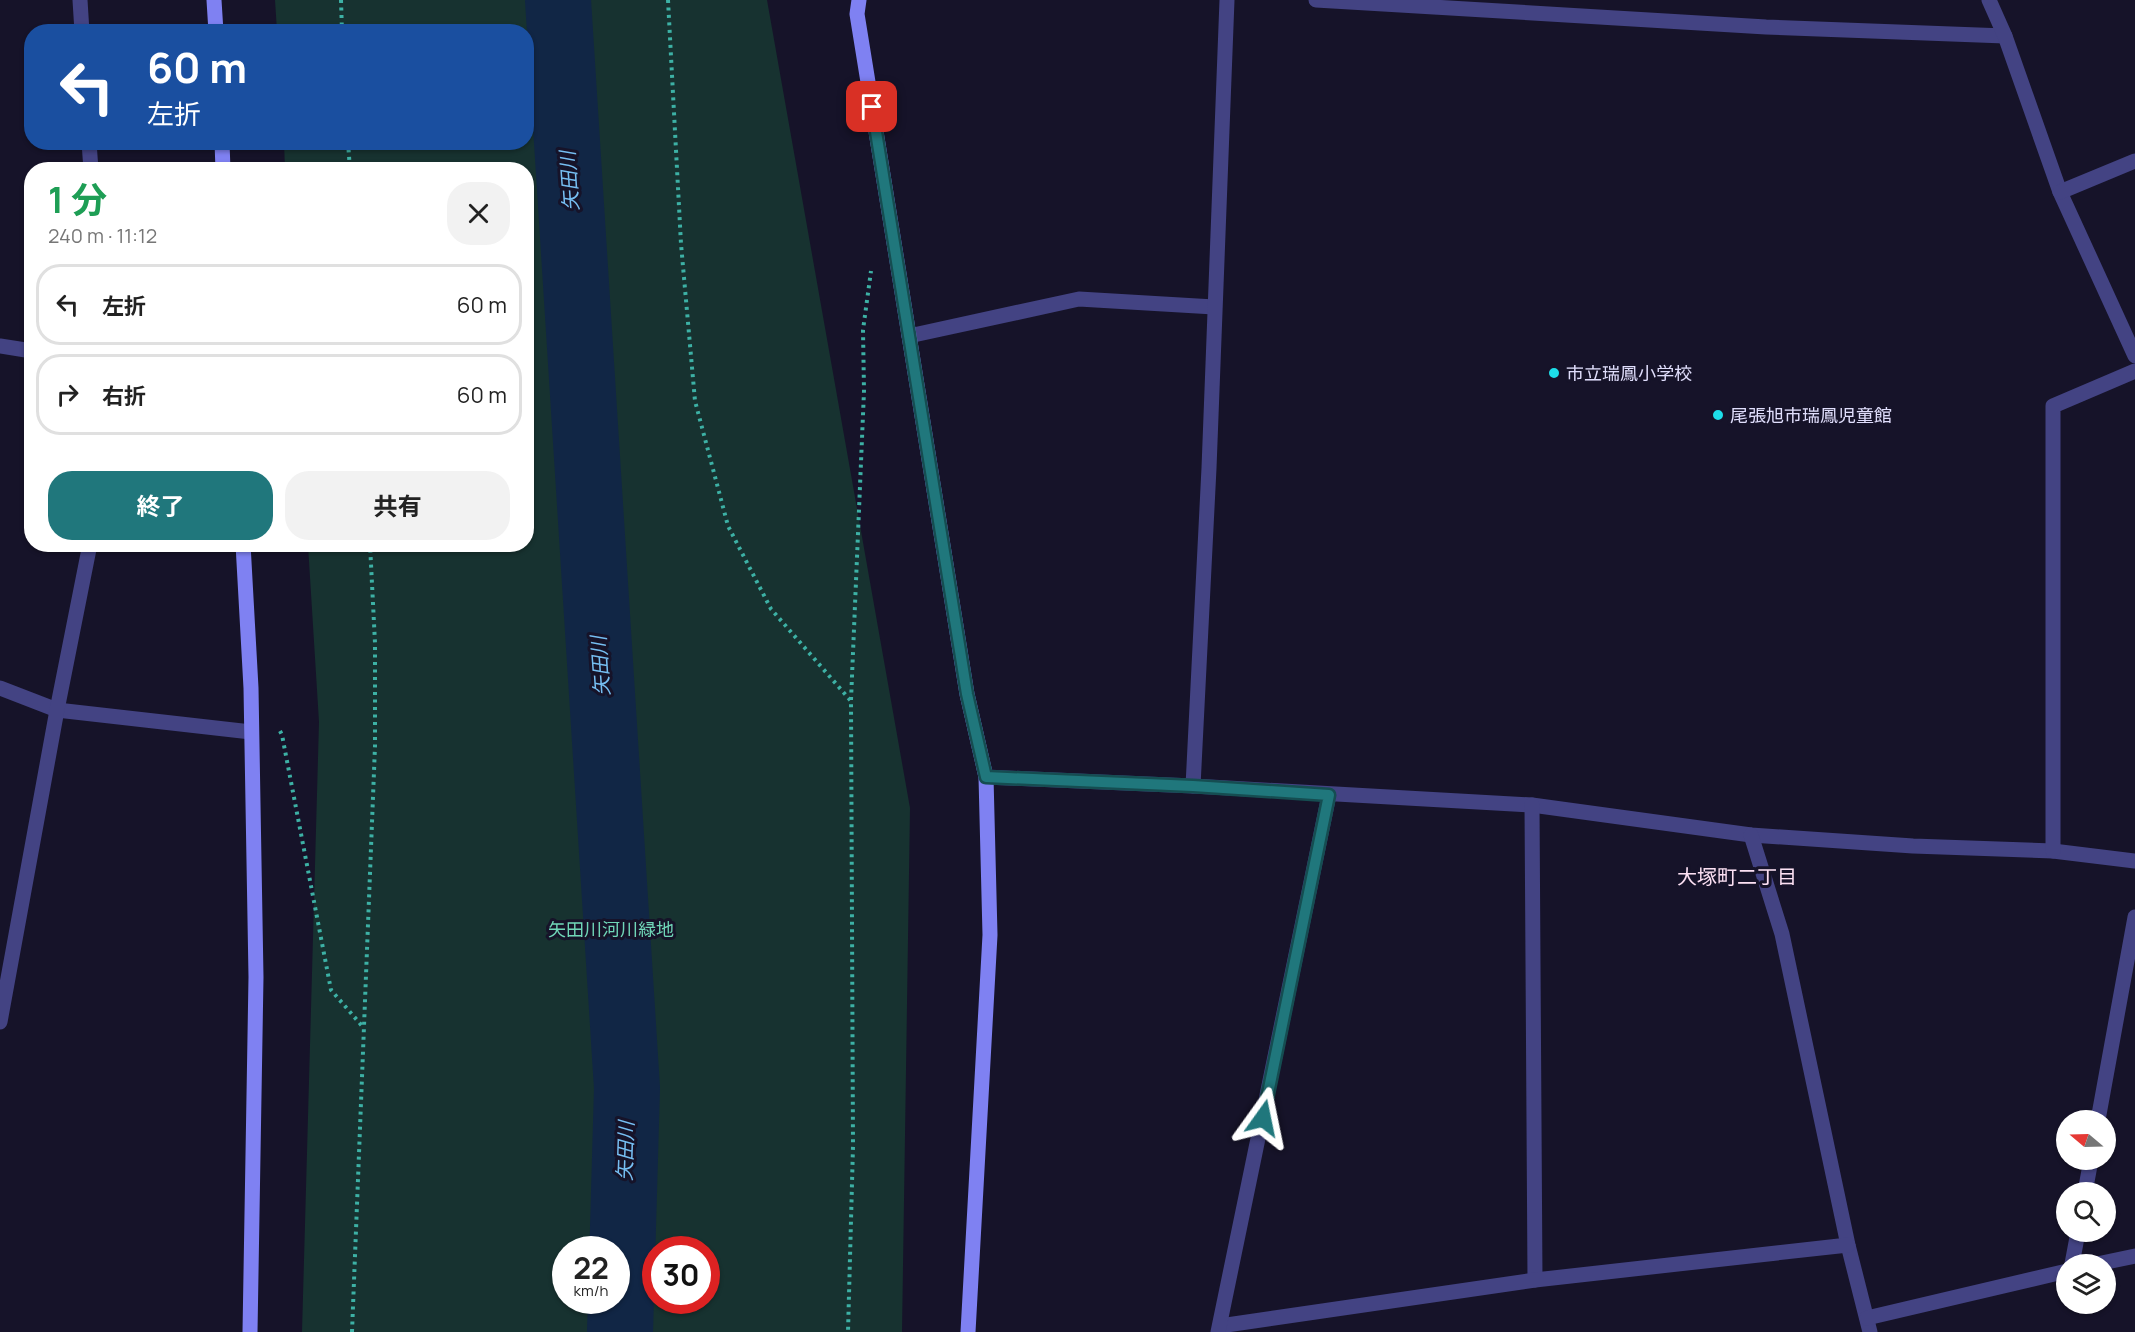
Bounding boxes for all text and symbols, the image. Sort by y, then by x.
text: 60 m [147,38,247,96]
icon: left [48,48,126,126]
pin [846,81,897,132]
icon: arrive [855,90,888,123]
text: 左折 [147,95,201,132]
water label: 矢田川 [553,148,585,212]
text: 1 分 [48,175,107,224]
button: close [447,182,510,245]
text: 240 m · 11:12 [48,222,157,249]
icon: left [51,288,84,321]
text: 60 m [457,290,507,320]
text: 左折 [102,291,146,321]
place label: 市立瑞鳳小学校 [1566,361,1692,385]
marker: 市立瑞鳳小学校 [1547,366,1561,380]
icon: right [51,378,84,411]
text: 60 m [457,380,507,410]
text: 右折 [102,381,146,411]
place label: 尾張旭市瑞鳳児童館 [1730,403,1892,427]
marker: 尾張旭市瑞鳳児童館 [1711,408,1725,422]
button: 終了 [48,471,273,540]
button: 共有 [285,471,510,540]
water label: 矢田川 [584,633,616,697]
district label: 大塚町二丁目 [1677,863,1797,890]
park label: 矢田川河川緑地 [548,917,674,941]
position arrow [1231,1086,1295,1150]
north arrow [2056,1110,2116,1170]
map controls [2056,1110,2116,1314]
water label: 矢田川 [610,1119,640,1181]
button: search [2056,1182,2116,1242]
speed limit sign: 30 [642,1236,720,1314]
text: 22 [573,1247,609,1288]
button: layers [2056,1254,2116,1314]
text: km/h [574,1280,608,1301]

